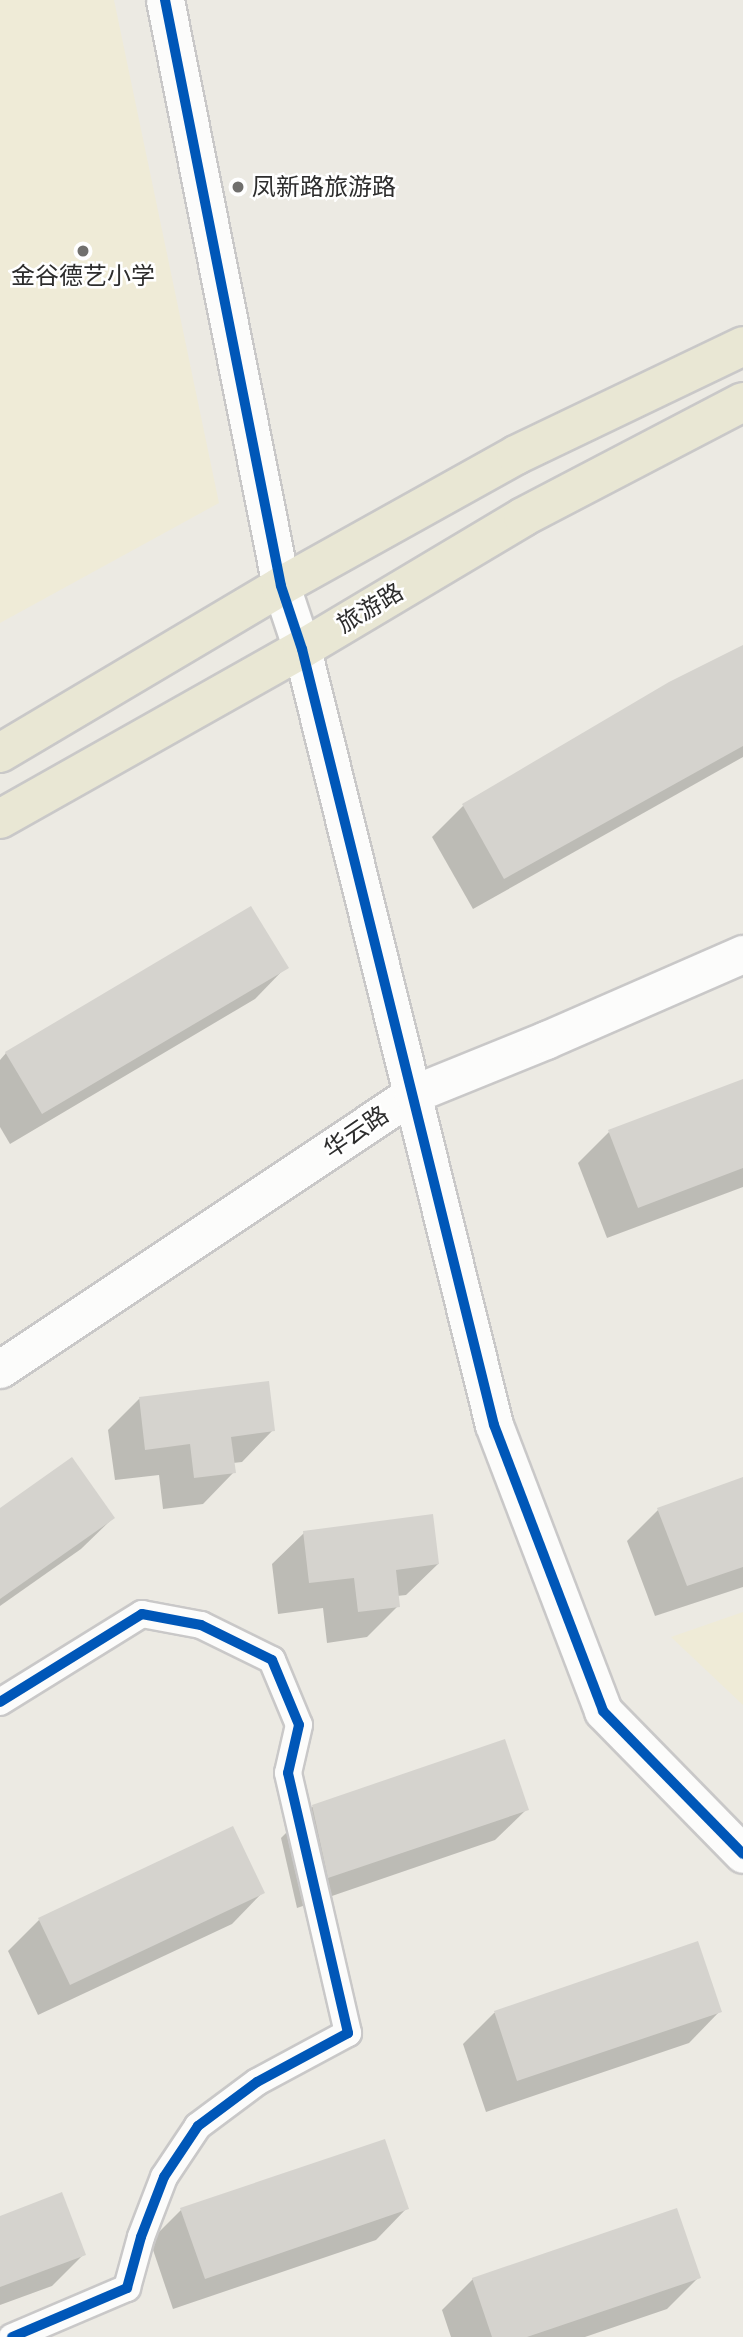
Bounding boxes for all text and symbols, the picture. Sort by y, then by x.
place label: 凤新路旅游路 [252,173,396,201]
marker: 凤新路旅游路 [230,179,246,195]
marker: 金谷德艺小学 [75,243,91,259]
place label: 金谷德艺小学 [11,262,155,290]
street label: 旅游路 [332,577,408,639]
street label: 华云路 [318,1100,394,1164]

